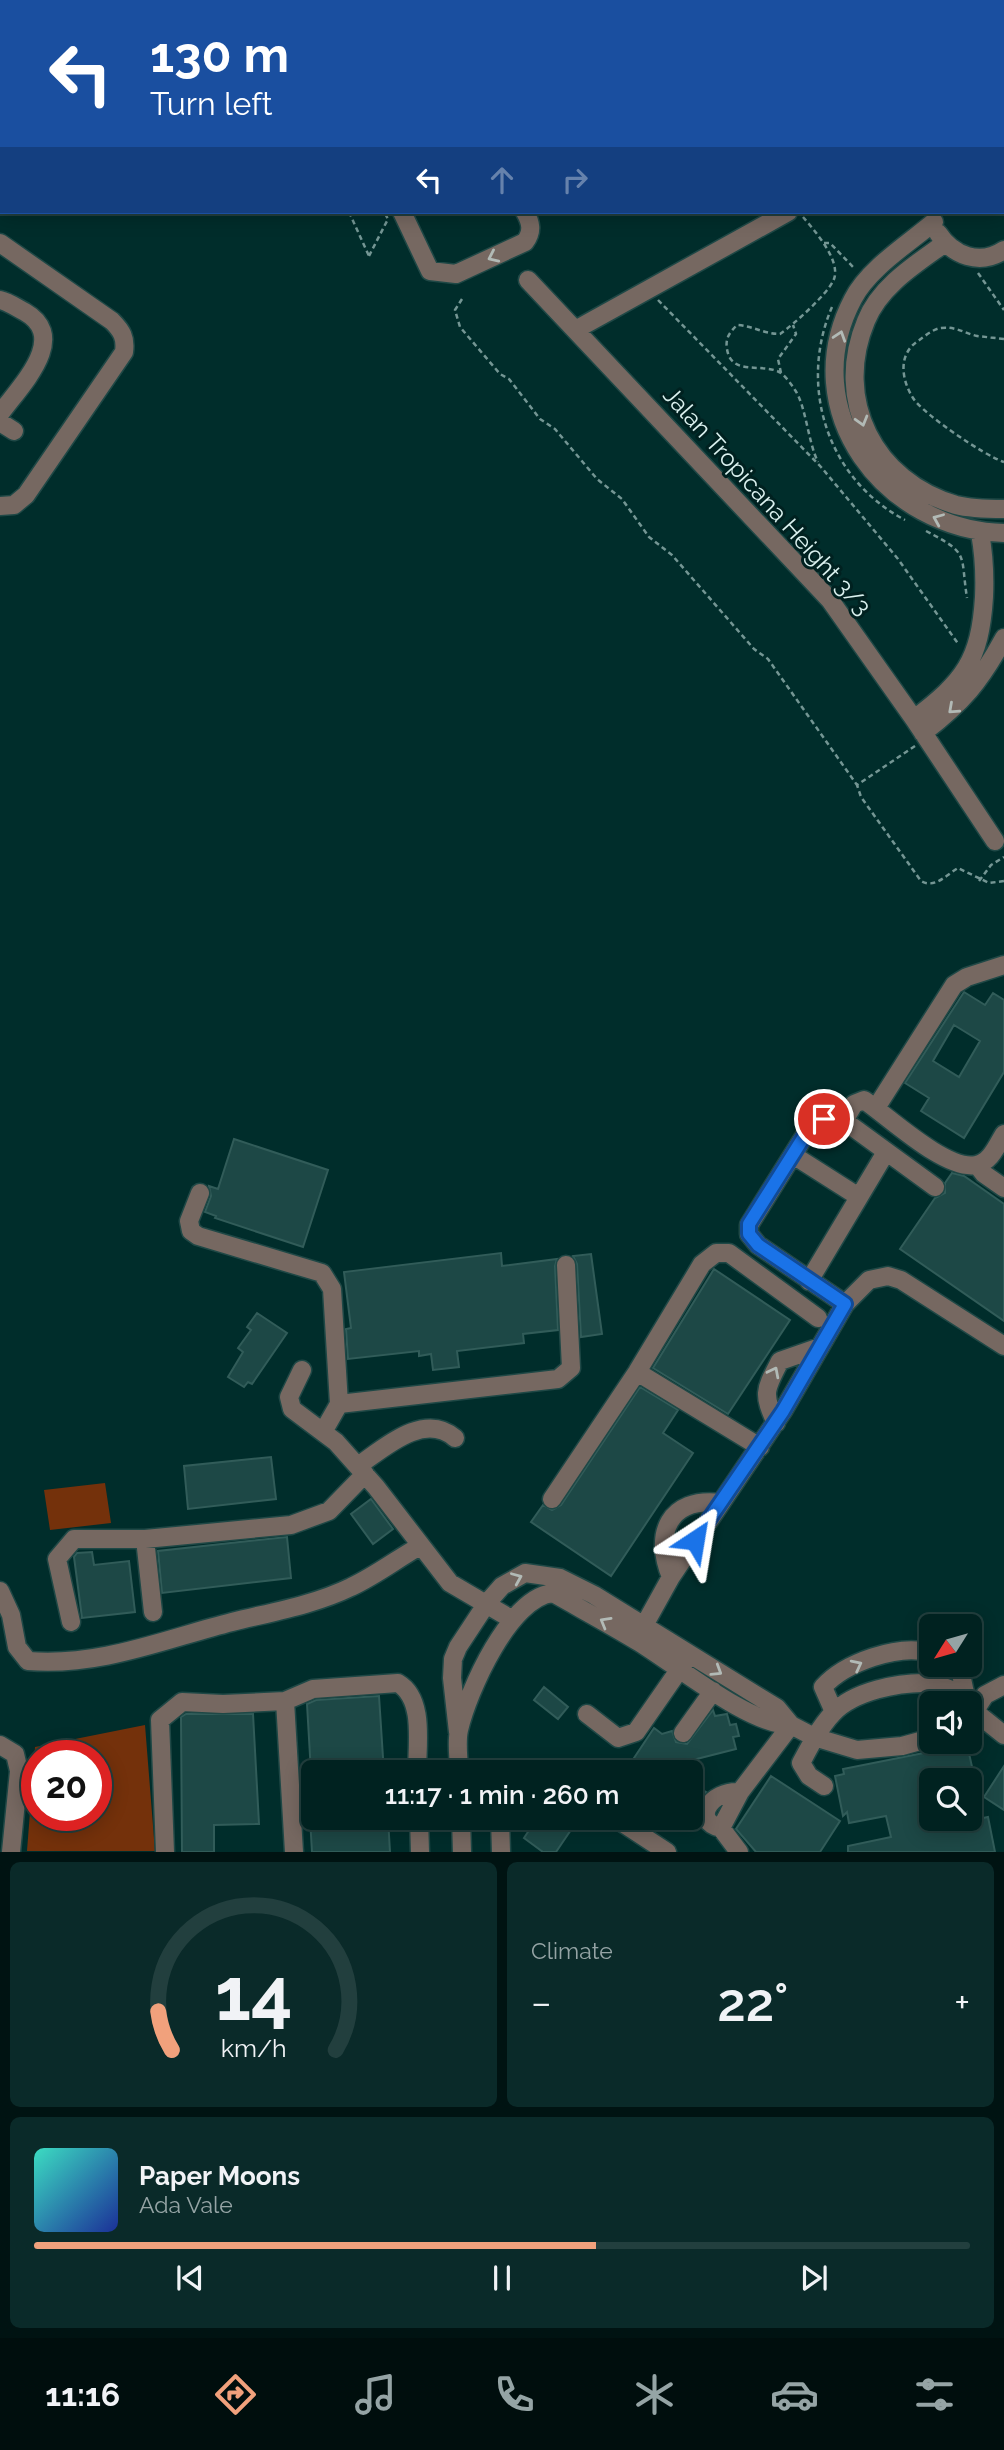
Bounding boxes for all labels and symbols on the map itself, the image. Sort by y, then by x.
one-way arrow [488,249,500,263]
one-way arrow [831,331,846,343]
street label: Jalan Tropicana Height 3/3 [657,381,877,621]
one-way arrow [854,415,869,427]
one-way arrow [933,513,945,527]
one-way arrow [948,701,961,713]
pin [794,1089,854,1149]
one-way arrow [766,1367,780,1379]
position arrow [658,1503,732,1577]
one-way arrow [510,1572,522,1586]
north arrow [919,1614,982,1676]
one-way arrow [599,1617,612,1630]
one-way arrow [850,1659,862,1673]
one-way arrow [710,1663,723,1676]
speed limit sign: 20 [21,1740,112,1831]

